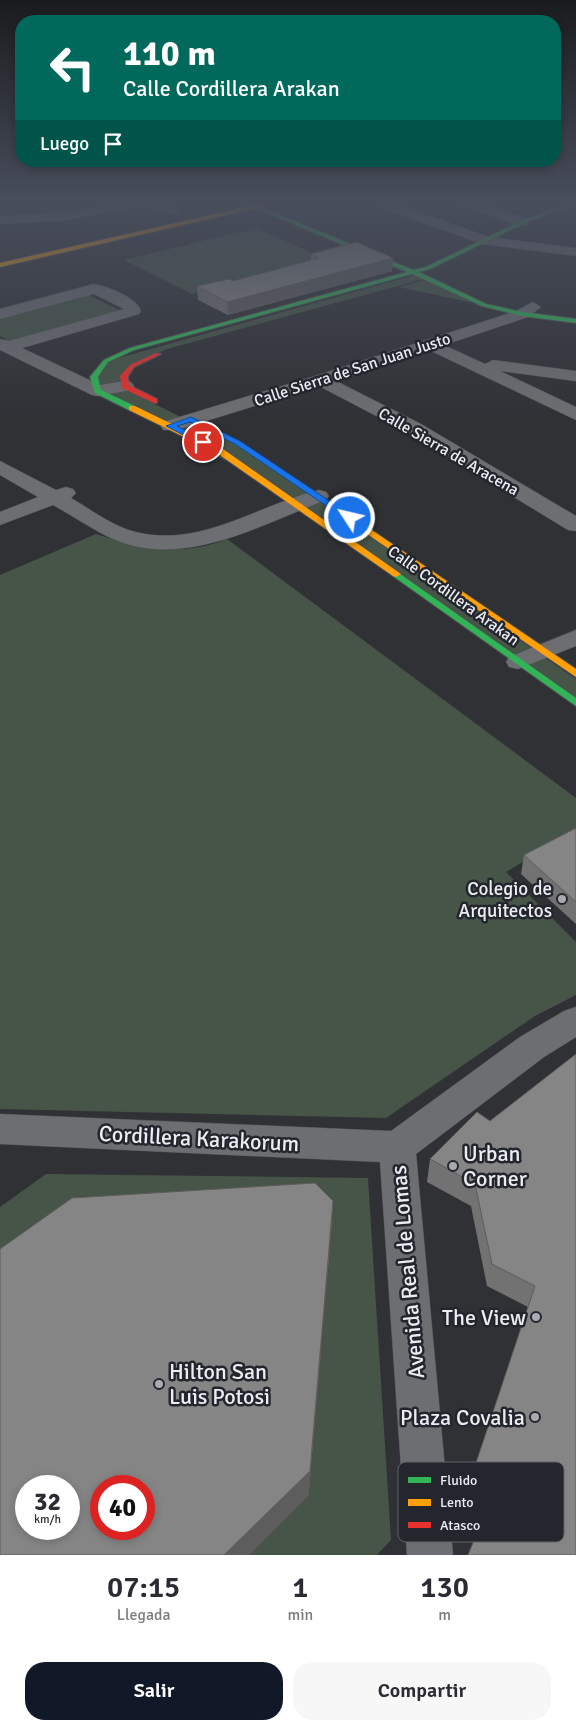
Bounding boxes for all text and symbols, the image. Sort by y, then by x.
text: 110 m [123,32,216,75]
icon: left [40,35,105,100]
text: Calle Cordillera Arakan [123,75,340,102]
icon: arrive [99,130,127,158]
text: Luego [40,132,89,156]
street label: Calle Sierra de San Juan Justo [252,329,453,411]
street label: Calle Sierra de Aracena [375,404,522,500]
pin [182,421,224,463]
icon: arrive [189,428,217,456]
position arrow [323,491,375,543]
street label: Calle Cordillera Arakan [384,541,523,650]
place label: Colegio de Arquitectos [459,877,552,923]
marker: Colegio de Arquitectos [556,893,568,905]
street label: Cordillera Karakorum [98,1120,300,1157]
place label: Urban Corner [463,1140,527,1192]
marker: Urban Corner [447,1160,459,1172]
street label: Avenida Real de Lomas [385,1164,430,1380]
place label: The View [442,1304,526,1331]
marker: The View [530,1311,542,1323]
place label: Hilton San Luis Potosi [169,1358,270,1410]
marker: Hilton San Luis Potosi [153,1378,165,1390]
place label: Plaza Covalia [400,1404,525,1431]
marker: Plaza Covalia [529,1411,541,1423]
legend [398,1462,564,1542]
text: Fluido [440,1472,477,1489]
speed limit sign: 40 [90,1475,155,1540]
text: 32 [34,1486,61,1517]
text: Lento [440,1494,474,1511]
text: km/h [34,1512,61,1527]
text: Atasco [440,1517,480,1534]
text: 07:15 [107,1569,180,1606]
text: 1 [292,1569,308,1606]
text: 130 [420,1569,469,1606]
text: Llegada [117,1605,171,1625]
text: min [287,1605,313,1625]
text: m [438,1605,451,1625]
button: Salir [25,1662,283,1720]
button: Compartir [293,1662,551,1720]

